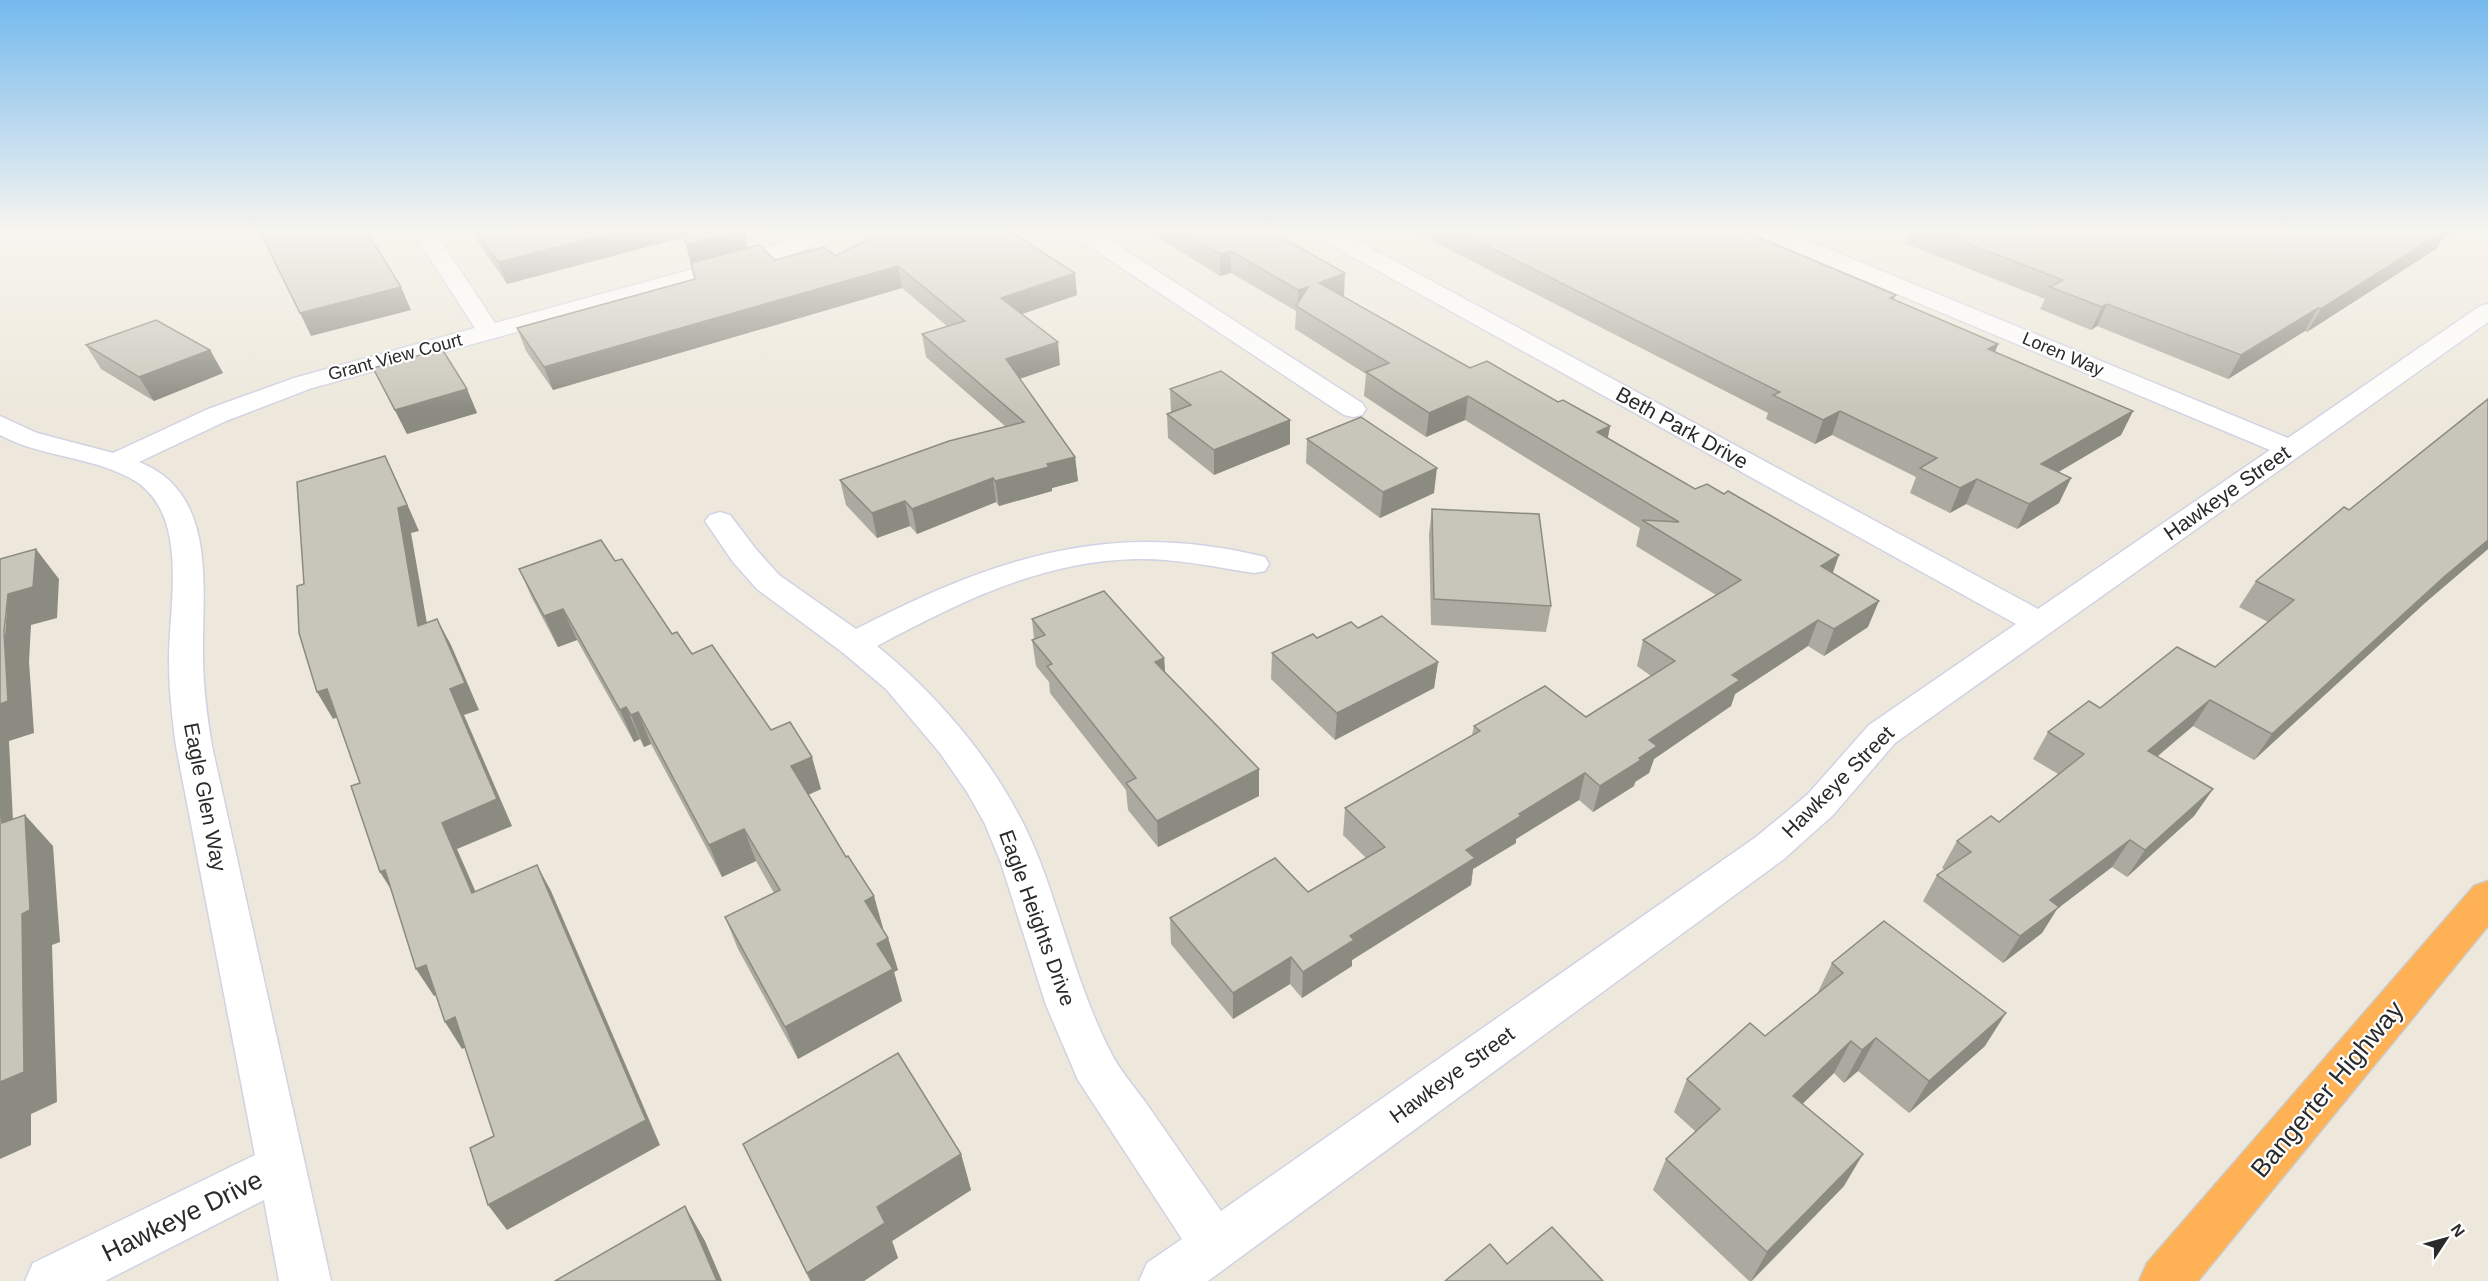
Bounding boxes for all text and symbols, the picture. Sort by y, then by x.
street label: Loren Way [2019,328,2107,380]
street label: Grant View Court [326,330,464,384]
street label: Beth Park Drive [1612,382,1752,473]
street label: Hawkeye Street [2159,441,2294,545]
street label: Eagle Glen Way [180,721,231,874]
street label: Hawkeye Street [1777,721,1898,842]
street label: Eagle Heights Drive [995,827,1080,1009]
street label: Bangerter Highway [2244,995,2410,1183]
street label: Hawkeye Street [1385,1022,1519,1127]
street label: Hawkeye Drive [97,1164,267,1268]
north arrow [2416,1209,2476,1269]
text: N [2447,1221,2468,1240]

